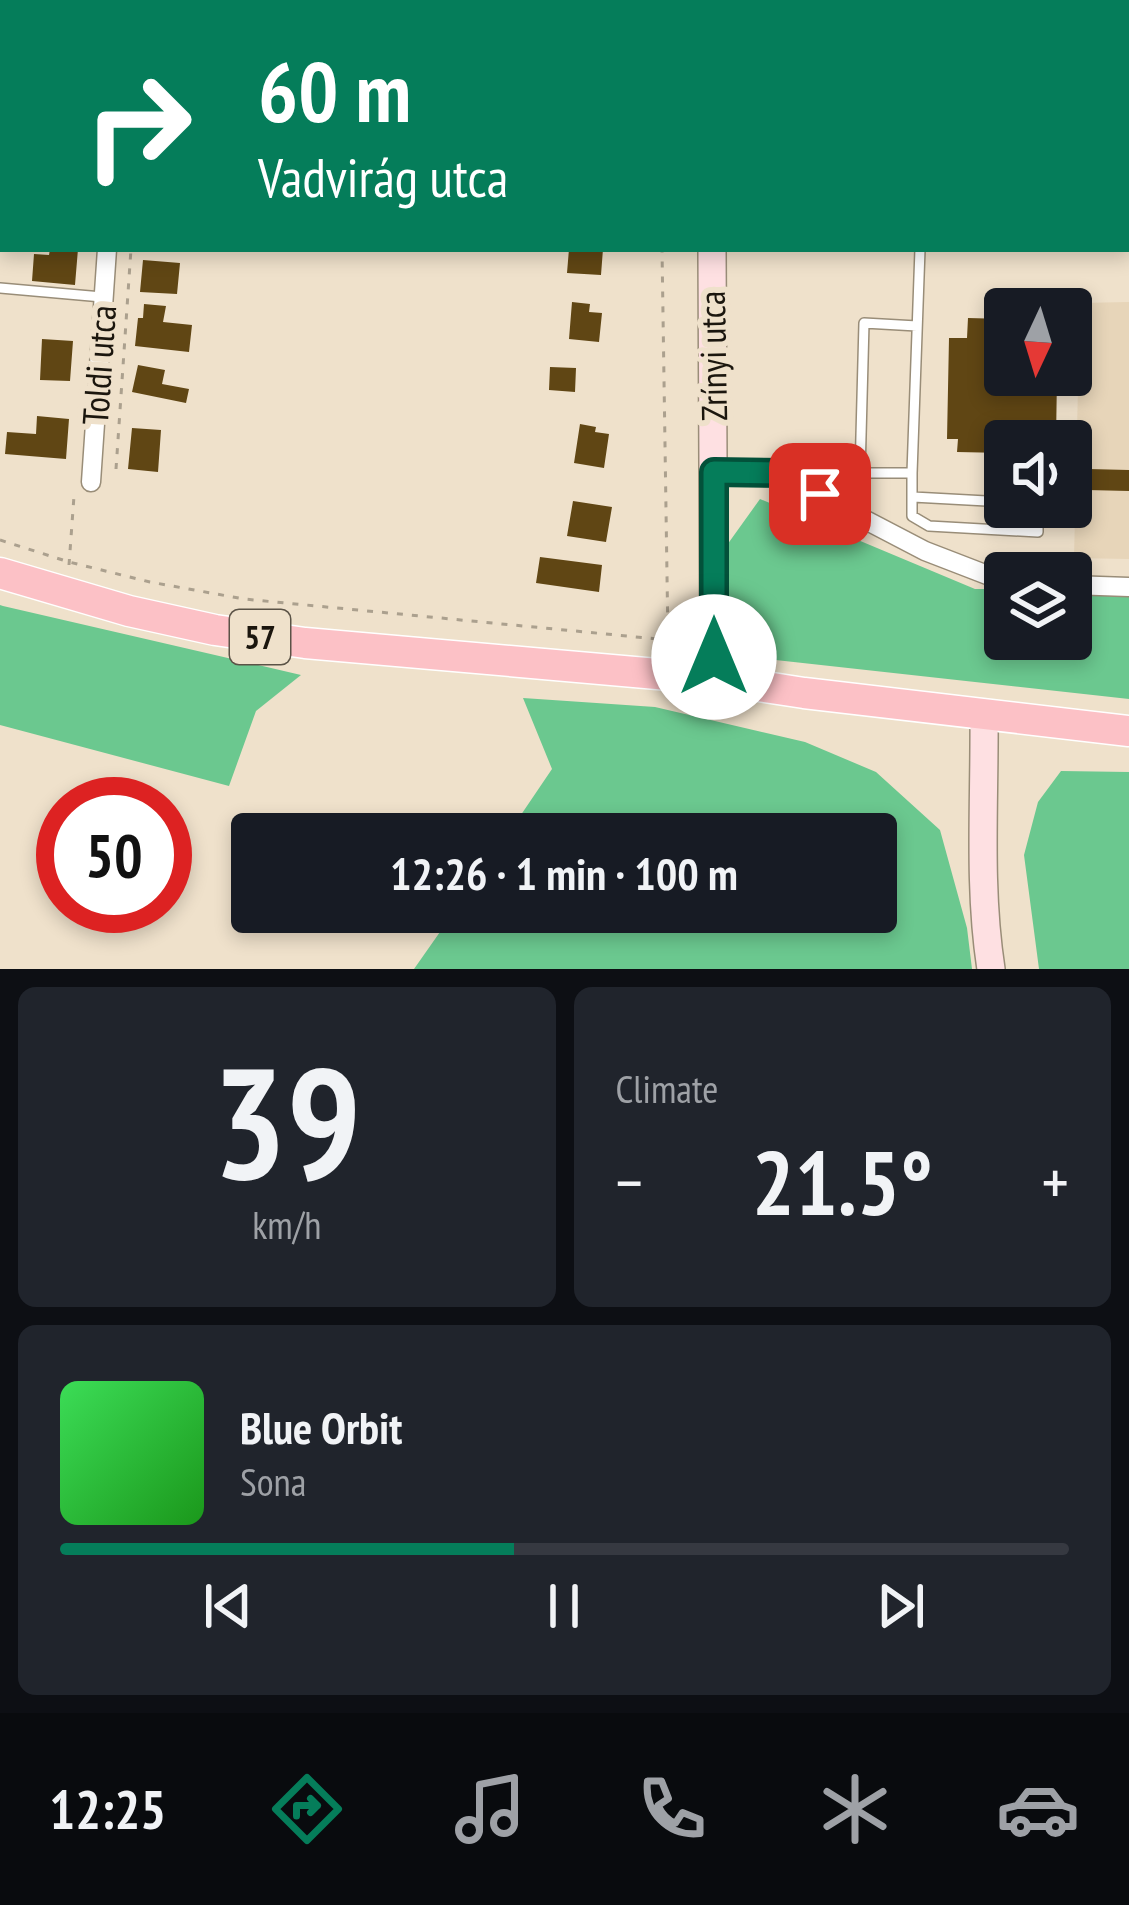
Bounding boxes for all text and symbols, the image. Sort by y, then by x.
text: 60 m [258,36,411,145]
icon: right [60,48,216,204]
text: Vadvirág utca [258,142,508,212]
north arrow [984,288,1092,396]
map controls [984,288,1092,660]
street label: Zrínyi utca [688,291,737,421]
street label: Toldi utca [71,304,126,426]
button: sound [984,420,1092,528]
pin [769,443,871,545]
icon: arrive [787,461,853,527]
button: layers [984,552,1092,660]
position arrow [651,594,777,720]
road number: 57 [230,610,290,664]
speed limit sign: 50 [36,777,192,933]
text: 12:26 · 1 min · 100 m [390,844,738,902]
text: 39 [212,1020,361,1222]
text: Climate [616,1063,718,1114]
text: 21.5° [752,1123,933,1240]
text: − [616,1139,643,1224]
text: + [1042,1139,1069,1224]
text: km/h [252,1199,321,1250]
text: Blue Orbit [240,1398,402,1456]
text: Sona [240,1456,306,1507]
icon: previous [195,1573,261,1639]
icon: pause [531,1573,597,1639]
icon: next [868,1573,934,1639]
icon: directions [265,1767,349,1851]
icon: music [448,1767,532,1851]
icon: phone [630,1767,714,1851]
icon: climate [813,1767,897,1851]
icon: car [996,1767,1080,1851]
text: 12:25 [49,1774,166,1844]

